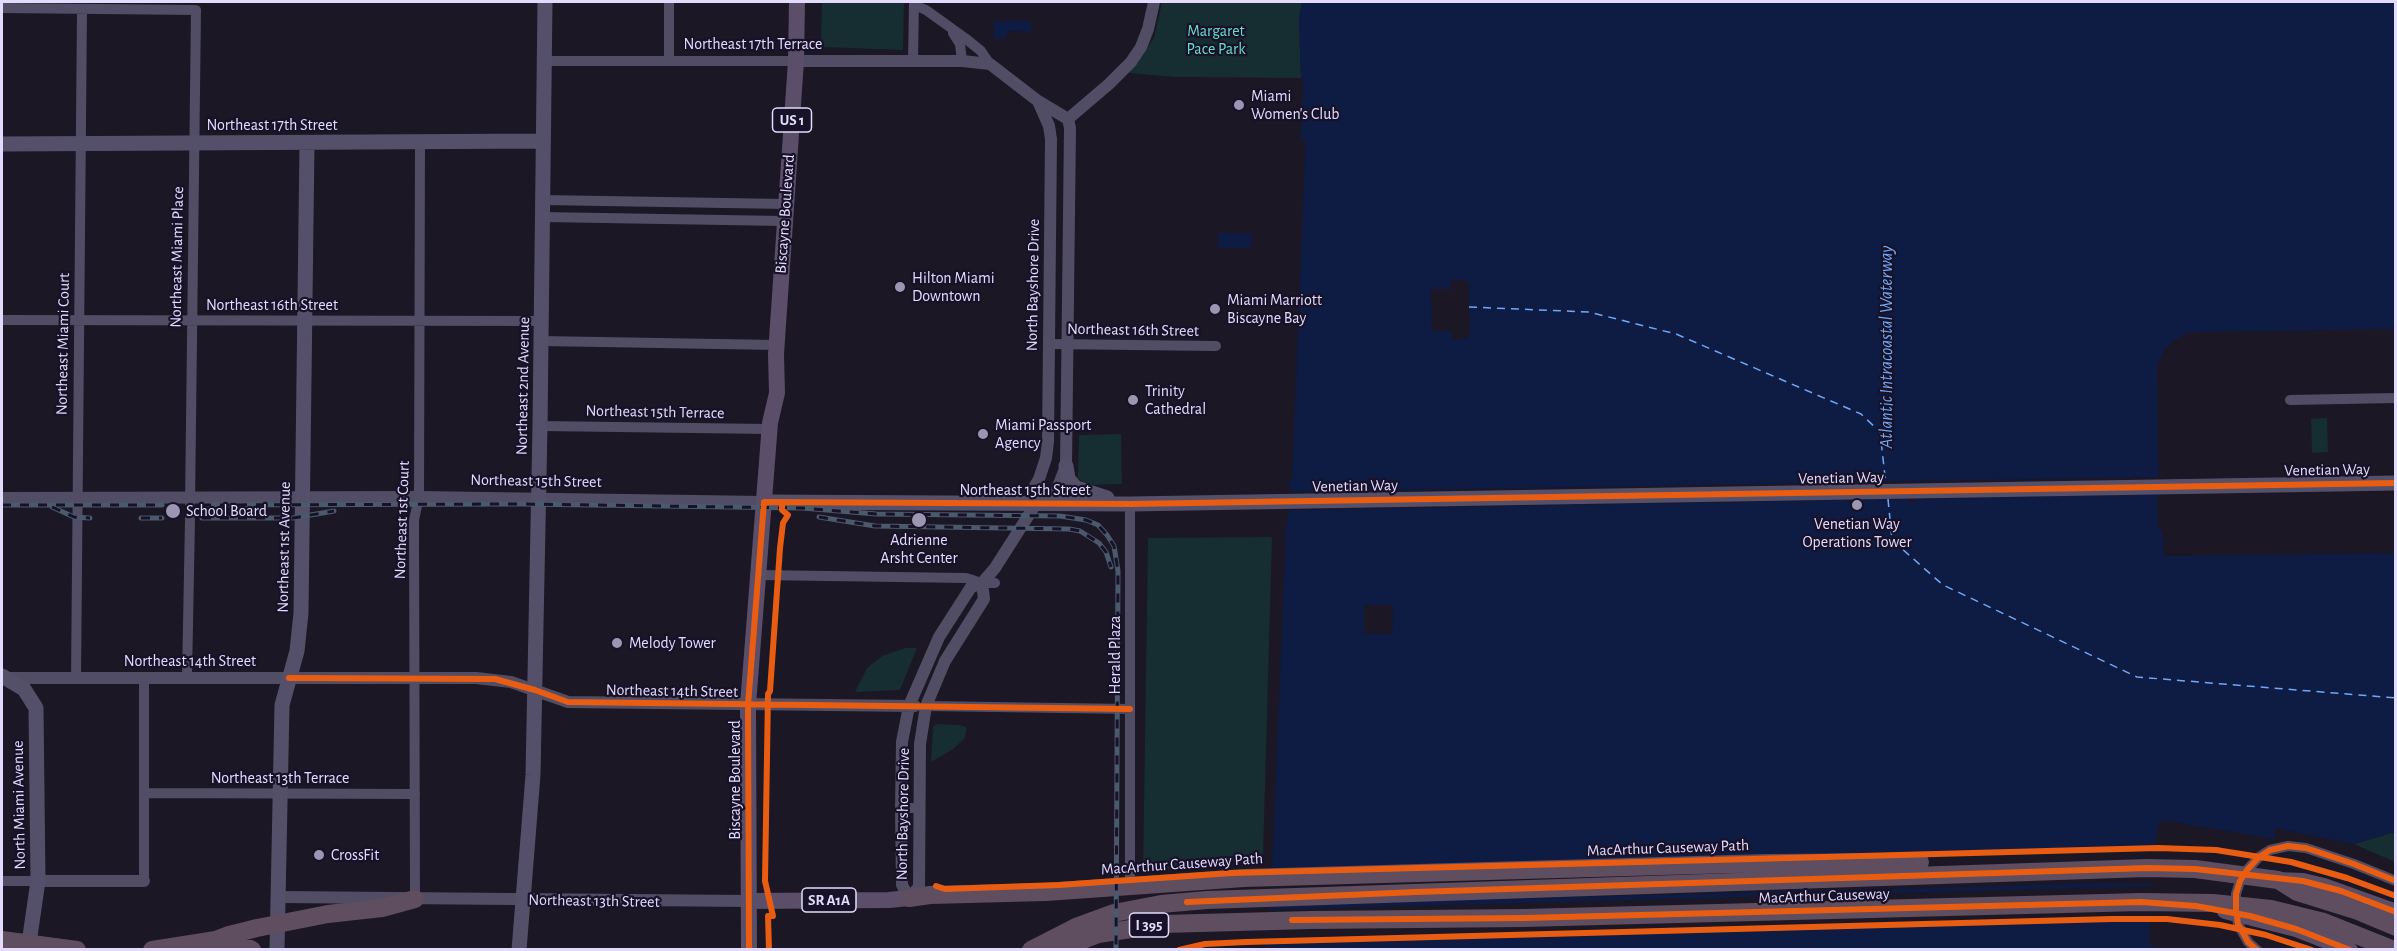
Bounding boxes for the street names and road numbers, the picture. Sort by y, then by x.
street label: Northeast 17th Terrace [684,34,822,54]
road number: US 1 [772,108,812,132]
street label: Northeast 17th Street [206,115,338,135]
street label: Biscayne Boulevard [771,154,799,274]
street label: Northeast Miami Place [166,186,188,328]
street label: North Bayshore Drive [1022,219,1044,351]
street label: Northeast Miami Court [52,273,74,415]
street label: Northeast 16th Street [206,295,338,315]
street label: Northeast 2nd Avenue [512,317,534,455]
street label: Northeast 16th Street [1067,319,1199,341]
street label: Northeast 15th Terrace [585,401,725,423]
street label: Northeast 1st Court [390,460,414,580]
street label: Venetian Way [2284,460,2370,480]
street label: Venetian Way [1798,468,1884,488]
street label: Northeast 15th Street [470,470,602,492]
street label: Venetian Way [1312,476,1398,496]
street label: Northeast 15th Street [959,480,1091,500]
street label: Northeast 1st Avenue [273,481,295,613]
street label: Herald Plaza [1105,616,1125,694]
street label: Northeast 14th Street [124,651,256,671]
street label: Northeast 14th Street [606,680,738,702]
street label: Biscayne Boulevard [725,720,745,840]
street label: North Miami Avenue [8,740,30,870]
street label: North Bayshore Drive [892,748,914,880]
street label: Northeast 13th Terrace [211,768,349,788]
street label: MacArthur Causeway Path [1586,836,1750,860]
street label: MacArthur Causeway Path [1100,849,1264,879]
street label: MacArthur Causeway [1758,884,1890,908]
road number: SR A1A [802,888,856,912]
street label: Northeast 13th Street [528,890,660,912]
road number: I 395 [1130,913,1168,937]

